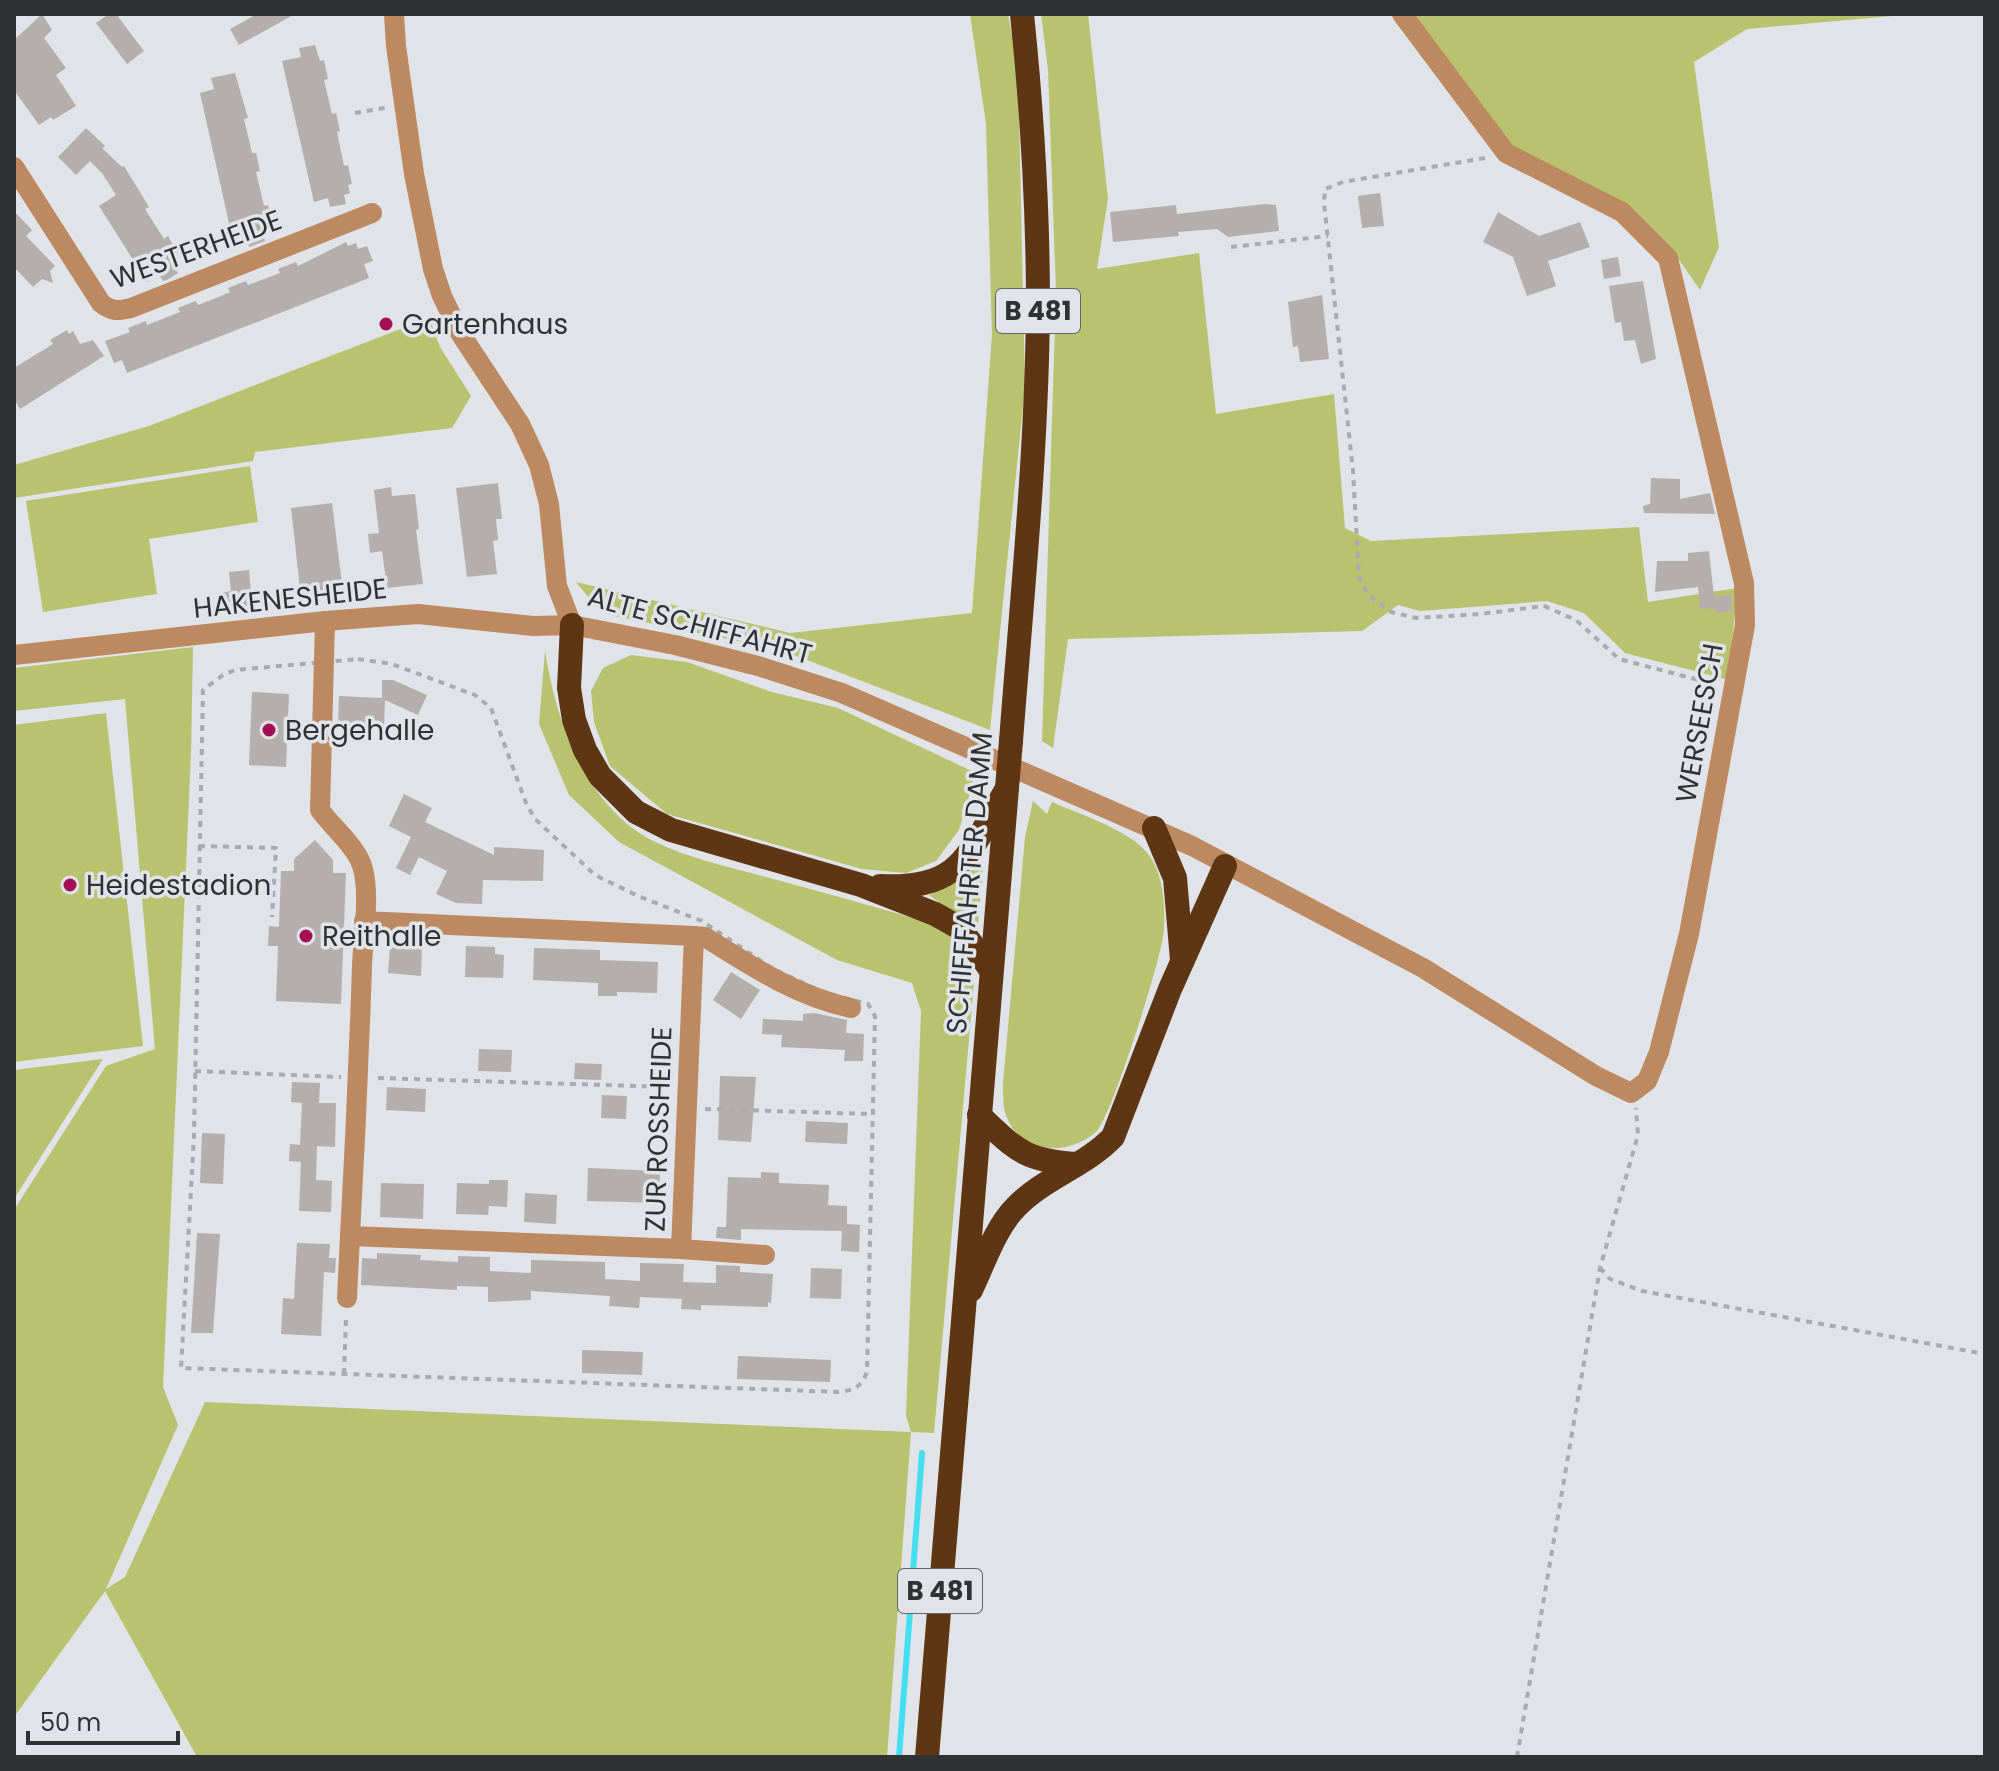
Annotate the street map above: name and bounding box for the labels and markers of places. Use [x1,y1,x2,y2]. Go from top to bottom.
place label: Gartenhaus [402,305,568,344]
marker: Gartenhaus [377,315,395,333]
place label: Bergehalle [285,711,434,750]
marker: Bergehalle [260,721,278,739]
place label: Heidestadion [86,866,271,905]
marker: Heidestadion [61,876,79,894]
place label: Reithalle [322,917,441,956]
marker: Reithalle [297,927,315,945]

